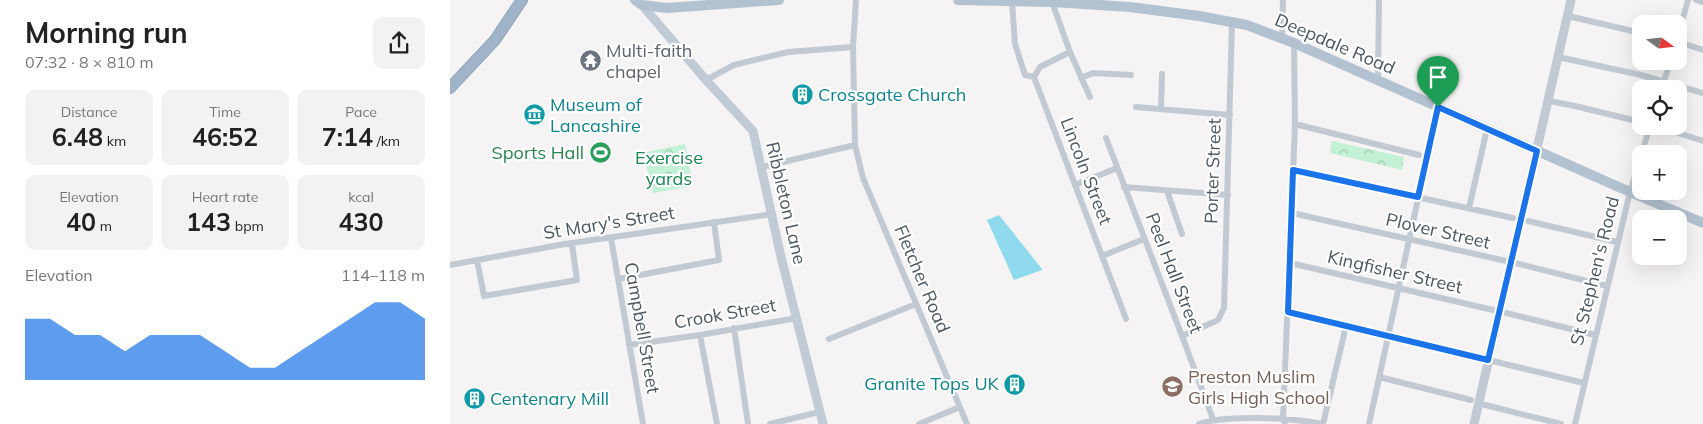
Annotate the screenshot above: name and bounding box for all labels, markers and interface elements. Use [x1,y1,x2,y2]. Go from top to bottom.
street label: Deepdale Road [1272,8,1399,79]
text: Morning run [25,15,188,50]
north arrow [1632,15,1688,70]
map controls [1632,15,1687,265]
button: share [373,17,425,69]
place label: Multi-faith chapel [606,39,692,83]
temple icon: Multi-faith chapel [578,49,602,73]
text: 07:32 · 8 × 810 m [25,52,154,72]
pin [1417,56,1459,107]
icon: arrive [1424,63,1452,91]
button: locate [1632,80,1687,135]
building icon: Crossgate Church [790,83,814,107]
place label: Crossgate Church [818,83,966,106]
place label: Museum of Lancashire [550,93,643,137]
text: Distance [61,103,117,121]
text: Time [209,103,241,121]
text: Pace [345,103,377,121]
museum icon: Museum of Lancashire [522,103,546,127]
street label: Lincoln Street [1055,114,1117,228]
street label: Porter Street [1199,118,1226,224]
text: 6.48 [52,121,103,152]
text: 46:52 [192,121,258,152]
text: 7:14 [322,121,373,152]
text: km [103,132,126,150]
text: /km [373,132,400,150]
street label: Ribbleton Lane [761,139,812,266]
place label: Sports Hall [492,141,584,164]
sports icon: Sports Hall [588,141,612,165]
button: + [1632,145,1687,200]
park label: Exercise yards [635,146,703,190]
text: Elevation [59,188,119,206]
text: Heart rate [192,188,258,206]
text: kcal [348,188,374,206]
street label: St Stephen's Road [1565,194,1624,348]
street label: St Mary's Street [542,201,676,244]
text: 40 [66,206,96,237]
text: 143 [186,206,231,237]
text: 430 [338,206,384,237]
street label: Plover Street [1384,207,1493,254]
street label: Peel Hall Street [1141,209,1208,336]
button: − [1632,210,1687,265]
text: m [96,217,112,235]
text: bpm [231,217,264,235]
street label: Fletcher Road [889,221,956,336]
street label: Kingfisher Street [1325,245,1465,298]
street label: Campbell Street [620,260,665,395]
text: Elevation [25,265,93,285]
text: 114–118 m [341,265,425,285]
street label: Crook Street [672,293,778,334]
place label: Preston Muslim Girls High School [1188,365,1330,409]
place label: Granite Tops UK [864,372,1000,395]
building icon: Granite Tops UK [1003,372,1027,396]
school or university icon: Preston Muslim Girls High School [1160,375,1184,399]
building icon: Centenary Mill [462,387,486,411]
place label: Centenary Mill [490,387,609,410]

